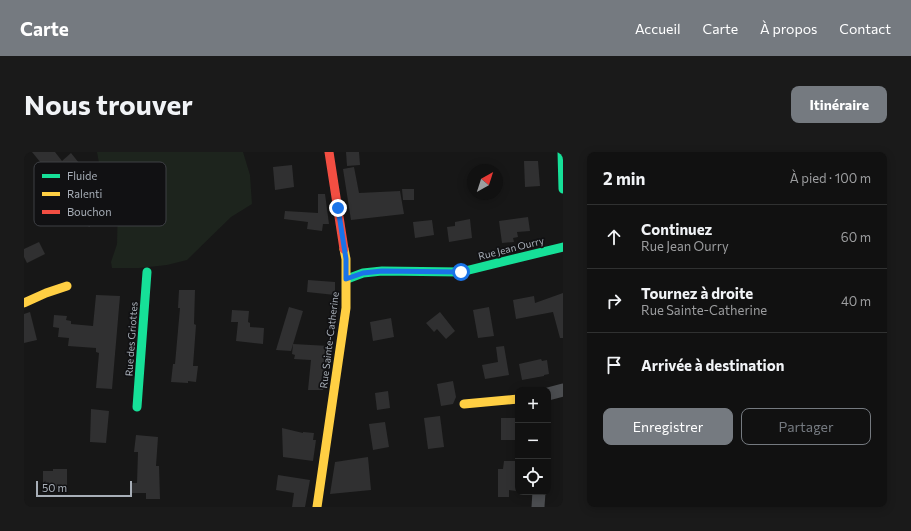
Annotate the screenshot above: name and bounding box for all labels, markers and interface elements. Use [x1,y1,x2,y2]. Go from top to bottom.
text: Carte [20,17,69,40]
text: Accueil [635,20,681,37]
text: Carte [703,20,738,37]
text: À propos [760,20,817,37]
text: Contact [839,20,891,37]
button: Itinéraire [791,86,887,123]
text: Nous trouver [24,87,193,121]
legend [34,162,166,226]
north arrow [467,164,503,200]
text: 2 min [603,168,645,189]
text: Fluide [67,169,97,182]
text: À pied · 100 m [790,170,871,186]
text: Ralenti [67,187,103,200]
route end [329,199,347,217]
text: Bouchon [67,205,111,218]
text: Continuez [641,220,712,238]
icon: ahead [603,226,625,248]
text: 60 m [841,229,871,245]
street label: Rue Jean Ourry [477,234,545,262]
text: Rue Jean Ourry [641,238,729,254]
route start [452,263,470,281]
text: Tournez à droite [641,284,753,302]
icon: right [603,290,625,312]
street label: Rue Sainte-Catherine [317,291,341,389]
text: 40 m [841,293,871,309]
street label: Rue des Griottes [122,301,140,377]
text: Rue Sainte-Catherine [641,302,767,318]
icon: arrive [603,354,625,376]
text: Arrivée à destination [641,356,784,374]
map controls [515,387,551,495]
button: + [515,387,551,423]
button: Enregistrer [603,408,733,445]
button: Partager [741,408,871,445]
button: − [515,423,551,459]
button: locate [515,459,551,495]
scale bar [36,479,132,498]
text: 50 m [42,481,67,494]

